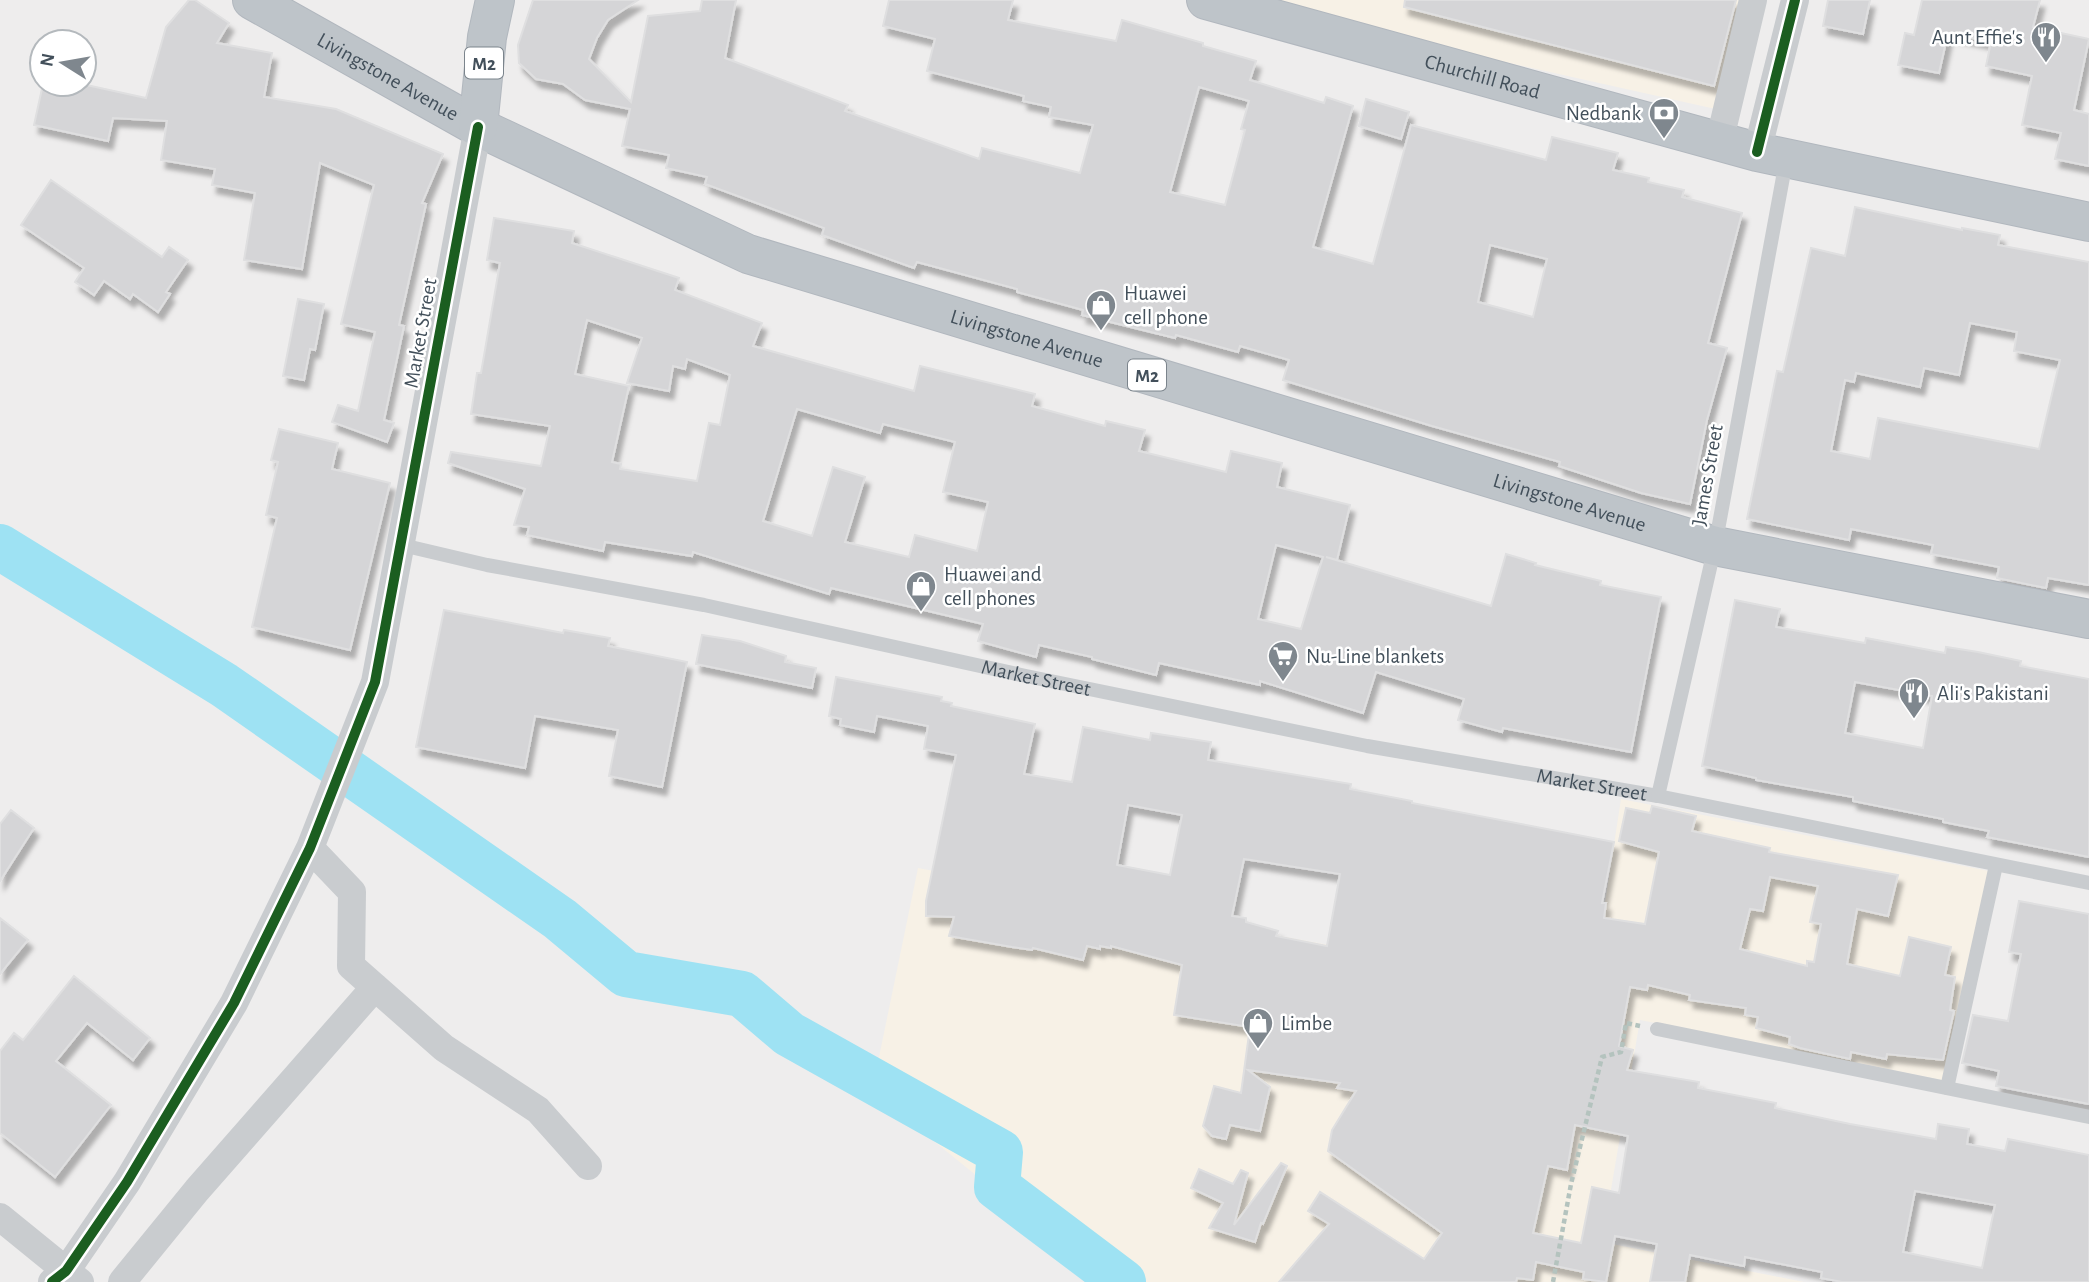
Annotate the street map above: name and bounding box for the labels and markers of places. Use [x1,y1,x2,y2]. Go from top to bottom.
restaurant icon: Aunt Effie's [2029,20,2063,64]
place label: Aunt Effie's [1932,27,2023,48]
bank icon: Nedbank [1647,96,1681,140]
place label: Nedbank [1566,103,1641,124]
place label: Huawei cell phone [1124,283,1208,328]
shop icon: Huawei cell phone [1084,288,1118,332]
place label: Huawei and cell phones [944,564,1042,609]
shop icon: Huawei and cell phones [904,569,938,613]
supermarket icon: Nu-Line blankets [1266,639,1300,683]
place label: Nu-Line blankets [1306,646,1444,667]
restaurant icon: Ali's Pakistani [1897,676,1931,720]
place label: Ali's Pakistani [1937,683,2049,704]
shop icon: Limbe [1241,1006,1275,1050]
place label: Limbe [1281,1013,1332,1034]

